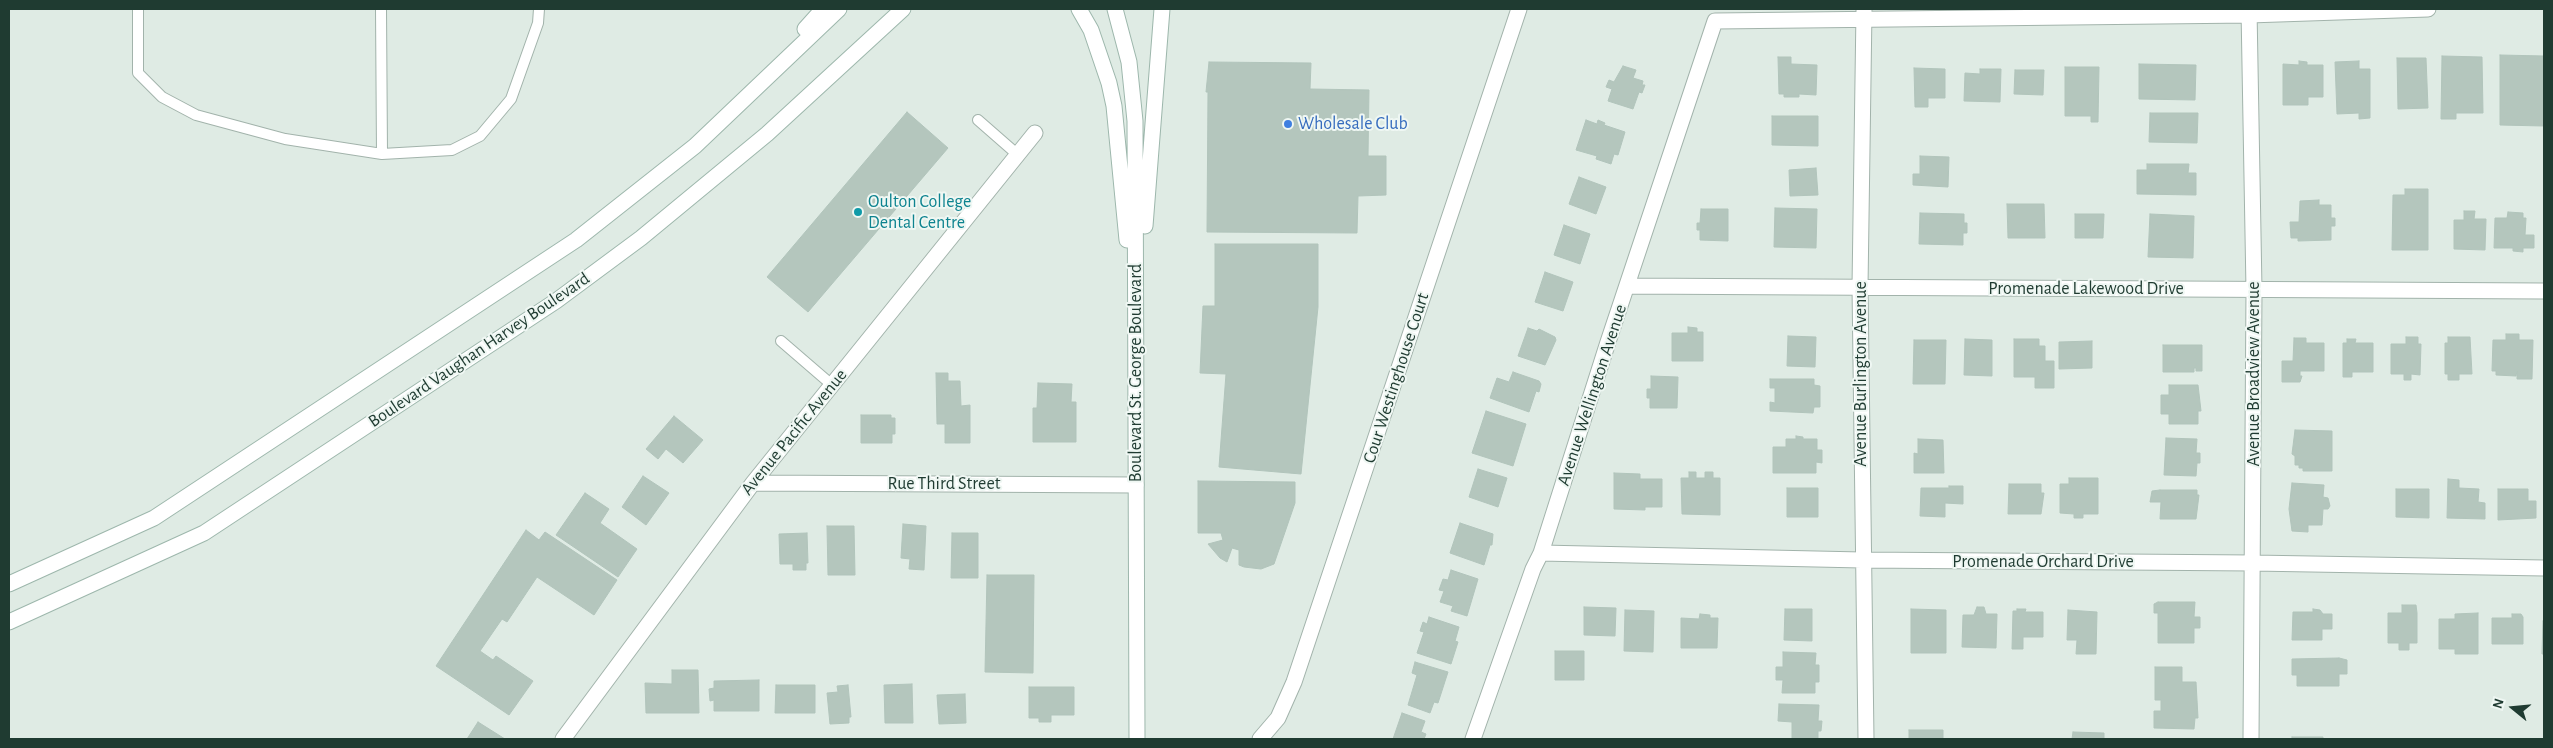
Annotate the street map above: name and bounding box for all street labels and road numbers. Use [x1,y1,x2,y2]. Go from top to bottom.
street label: Boulevard St. George Boulevard [1125,264,1147,482]
street label: Boulevard Vaughan Harvey Boulevard [364,268,594,432]
street label: Promenade Lakewood Drive [1988,278,2184,300]
street label: Avenue Burlington Avenue [1850,281,1872,467]
street label: Avenue Broadview Avenue [2243,281,2265,467]
street label: Cour Westinghouse Court [1358,290,1434,466]
street label: Avenue Wellington Avenue [1552,302,1632,488]
street label: Avenue Pacific Avenue [736,364,852,500]
street label: Rue Third Street [888,473,1000,495]
street label: Promenade Orchard Drive [1952,551,2134,573]

